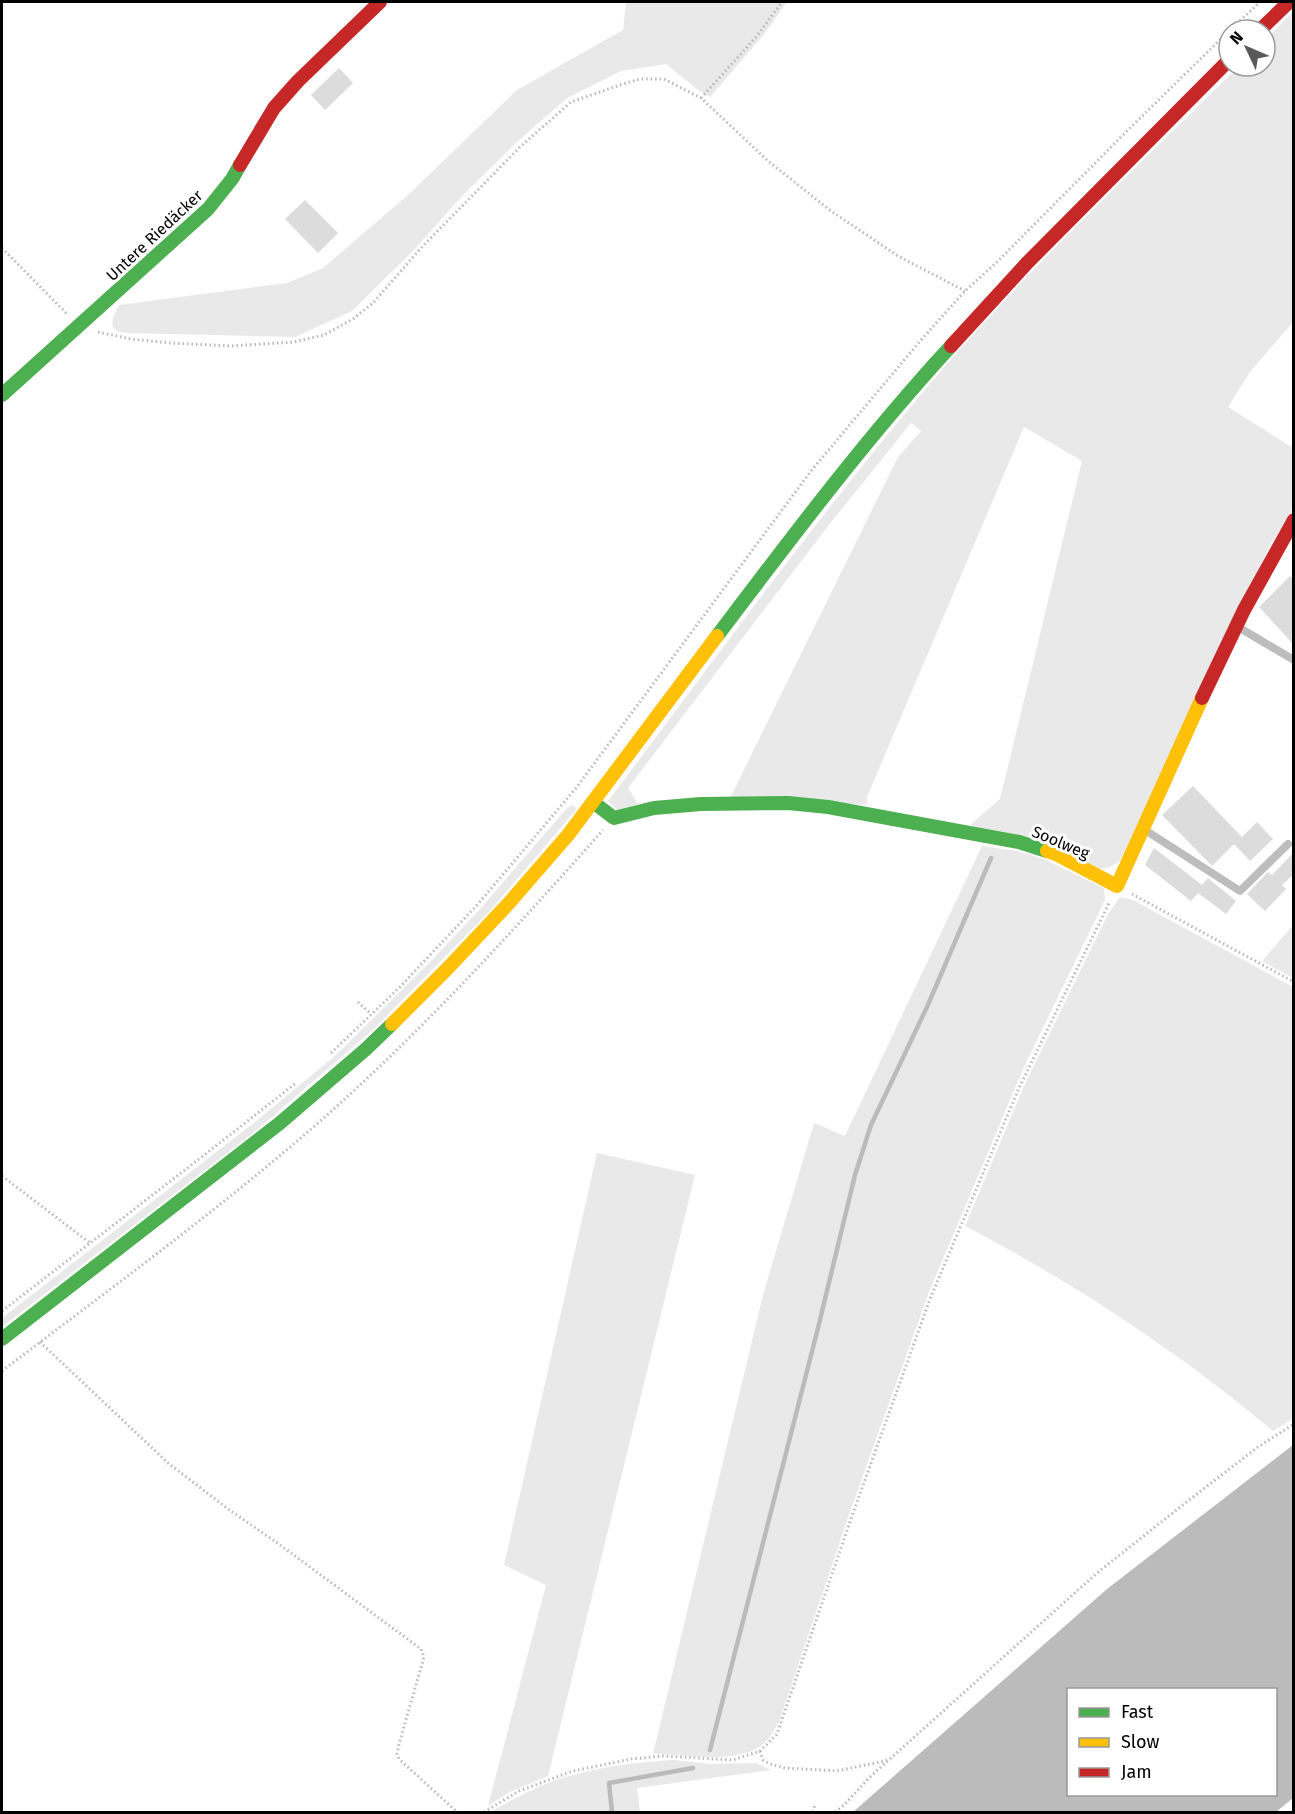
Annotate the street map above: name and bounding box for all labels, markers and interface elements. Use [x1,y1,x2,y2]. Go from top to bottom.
north arrow [1217,18,1277,78]
text: N [1226,28,1247,48]
street label: Untere Riedäcker [102,185,207,285]
street label: Soolweg [1029,822,1093,863]
legend [1067,1688,1277,1796]
text: Fast [1121,1701,1154,1723]
text: Slow [1121,1731,1160,1753]
text: Jam [1121,1761,1152,1783]

